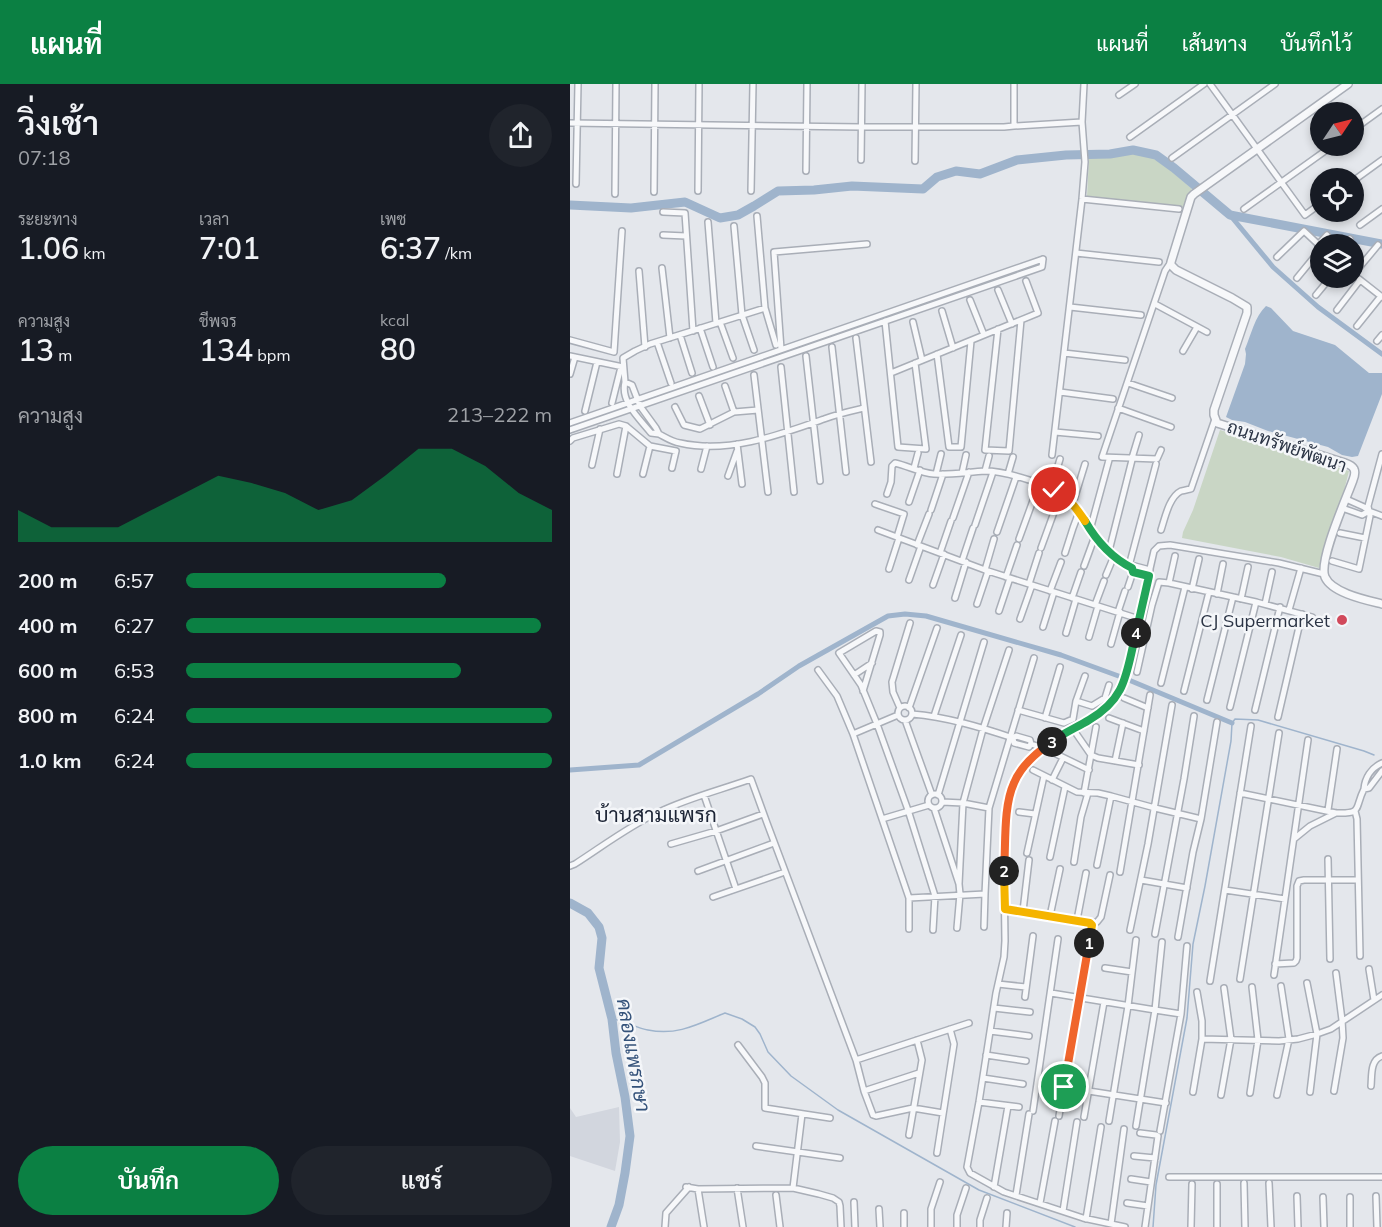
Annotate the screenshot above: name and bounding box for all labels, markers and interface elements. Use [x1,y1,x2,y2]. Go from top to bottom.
text: แผนที่ [30,26,103,61]
text: แผนที่ [1096,30,1149,56]
text: เส้นทาง [1182,30,1247,56]
text: บันทึกไว้ [1280,30,1352,56]
text: วิ่งเช้า [18,102,99,143]
north arrow [1310,102,1364,156]
map controls [1310,102,1364,288]
button: share [489,104,552,167]
text: 07:18 [18,145,71,170]
button: locate [1310,168,1364,222]
text: ระยะทาง [18,209,78,229]
text: เวลา [199,209,229,229]
text: เพซ [380,209,406,229]
text: 1.06 [18,229,79,267]
text: 7:01 [199,229,260,267]
text: 6:37 [380,229,441,267]
button: layers [1310,234,1364,288]
text: km [79,243,106,263]
text: /km [441,243,472,263]
text: kcal [380,310,409,330]
text: ความสูง [18,311,70,331]
text: ชีพจร [199,311,237,331]
text: 80 [380,330,416,368]
text: 13 [18,331,54,369]
text: 134 [199,331,253,369]
text: m [54,345,72,365]
text: bpm [253,345,290,365]
text: 213–222 m [447,402,552,427]
text: ความสูง [18,403,83,428]
street label: ถนนทรัพย์พัฒนา [1224,414,1350,477]
pin [1028,464,1079,515]
icon: check [1037,473,1070,506]
text: 200 m [18,568,77,593]
text: 6:57 [114,568,155,593]
place label: CJ Supermarket [1200,609,1330,632]
text: 400 m [18,613,77,638]
text: 6:27 [114,613,155,638]
marker: CJ Supermarket [1335,613,1349,627]
pin: 4 [1121,618,1151,648]
text: 4 [1131,623,1141,643]
text: 600 m [18,658,77,683]
text: 6:53 [114,658,155,683]
text: 800 m [18,703,77,728]
text: 6:24 [114,703,155,728]
pin: 3 [1037,727,1067,757]
text: 3 [1047,732,1057,752]
text: 1.0 km [18,748,81,773]
text: 6:24 [114,748,155,773]
district label: บ้านสามแพรก [595,801,717,827]
pin: 2 [989,856,1019,886]
text: 2 [999,861,1009,881]
pin: 1 [1074,928,1104,958]
text: 1 [1084,933,1094,953]
water label: คลองแพรกษา [612,996,656,1114]
pin [1038,1061,1089,1112]
icon: arrive [1047,1070,1080,1103]
button: บันทึก [18,1146,279,1215]
button: แชร์ [291,1146,552,1215]

